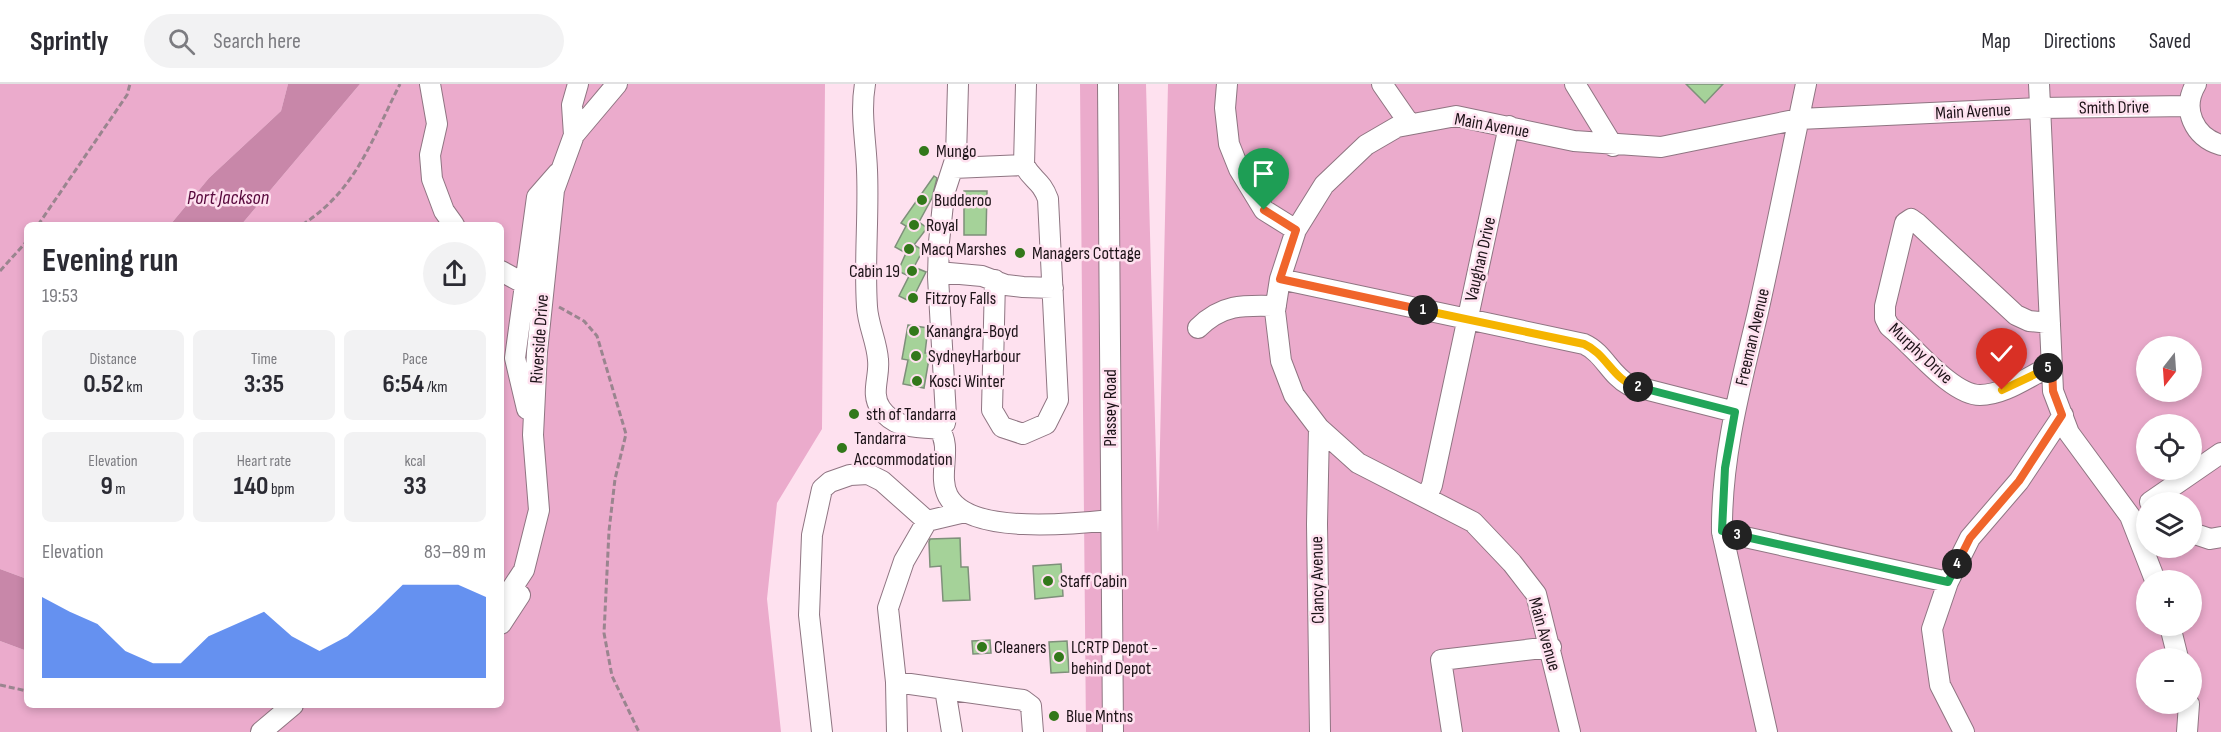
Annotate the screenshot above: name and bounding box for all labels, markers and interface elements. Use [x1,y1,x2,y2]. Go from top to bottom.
search box [144,14,564,68]
text: Sprintly [30,25,108,58]
icon: search [165,25,198,58]
text: Search here [213,28,301,55]
text: Map [1981,29,2011,54]
text: Directions [2044,29,2116,54]
text: Saved [2149,29,2191,54]
street label: Smith Drive [2079,96,2149,119]
street label: Main Avenue [1935,99,2011,124]
street label: Main Avenue [1453,109,1531,142]
place label: Mungo [936,141,977,162]
marker: Mungo [917,144,931,158]
pin [1238,148,1289,210]
icon: arrive [1247,157,1280,190]
water label: Port Jackson [187,186,269,210]
place label: Budderoo [934,190,992,211]
marker: Budderoo [915,193,929,207]
place label: Royal [926,215,958,236]
street label: Vaughan Drive [1461,215,1500,303]
marker: Royal [907,218,921,232]
place label: Macq Marshes [921,239,1006,260]
text: Evening run [42,241,178,281]
button: share [423,242,486,305]
marker: Macq Marshes [902,242,916,256]
place label: Managers Cottage [1032,243,1141,264]
marker: Managers Cottage [1013,246,1027,260]
place label: Cabin 19 [849,261,900,282]
marker: Cabin 19 [905,264,919,278]
text: 19:53 [42,284,78,308]
street label: Freeman Avenue [1731,286,1774,388]
place label: Fitzroy Falls [925,288,996,309]
marker: Fitzroy Falls [906,291,920,305]
street label: Riverside Drive [526,294,553,384]
pin: 1 [1408,295,1438,325]
text: 1 [1420,300,1426,319]
street label: Murphy Drive [1884,318,1957,388]
place label: Kanangra-Boyd [926,321,1019,342]
marker: Kanangra-Boyd [907,324,921,338]
pin [1976,328,2027,390]
north arrow [2136,336,2202,402]
map controls [2136,336,2202,714]
icon: check [1985,337,2018,370]
place label: SydneyHarbour [928,346,1021,367]
marker: SydneyHarbour [909,349,923,363]
text: Distance [89,350,137,369]
text: Time [251,350,277,369]
text: Pace [402,350,428,369]
pin: 5 [2033,353,2063,383]
text: 5 [2044,358,2052,377]
text: 0.52 [83,369,124,400]
text: 3:35 [244,369,284,400]
text: 6:54 [383,369,424,400]
street label: Plassey Road [1100,369,1121,447]
place label: Kosci Winter [929,371,1005,392]
pin: 2 [1623,372,1653,402]
marker: Kosci Winter [910,374,924,388]
text: 2 [1634,377,1642,396]
text: km [124,378,143,397]
text: /km [424,378,447,397]
place label: sth of Tandarra [866,404,956,425]
marker: sth of Tandarra [847,407,861,421]
button: locate [2136,414,2202,480]
place label: Tandarra Accommodation [853,428,953,470]
marker: Tandarra Accommodation [835,441,849,455]
text: Elevation [88,452,138,471]
text: Heart rate [237,452,291,471]
text: kcal [404,452,426,471]
text: 9 [100,471,113,502]
text: 140 [234,471,268,502]
text: 33 [403,471,427,502]
text: m [113,480,126,499]
text: bpm [268,480,294,499]
button: layers [2136,492,2202,558]
pin: 3 [1722,520,1752,550]
text: 3 [1733,525,1741,544]
street label: Clancy Avenue [1306,536,1329,624]
text: Elevation [42,540,104,564]
text: 83–89 m [424,540,486,564]
pin: 4 [1942,549,1972,579]
text: 4 [1953,554,1961,573]
button: + [2136,570,2202,636]
place label: Staff Cabin [1060,571,1127,592]
marker: Staff Cabin [1041,574,1055,588]
street label: Main Avenue [1524,595,1565,673]
place label: Cleaners [994,637,1047,658]
place label: LCRTP Depot - behind Depot [1071,637,1158,679]
marker: Cleaners [975,640,989,654]
button: − [2136,648,2202,714]
marker: LCRTP Depot - behind Depot [1052,650,1066,664]
place label: Blue Mntns [1066,706,1133,727]
marker: Blue Mntns [1047,709,1061,723]

